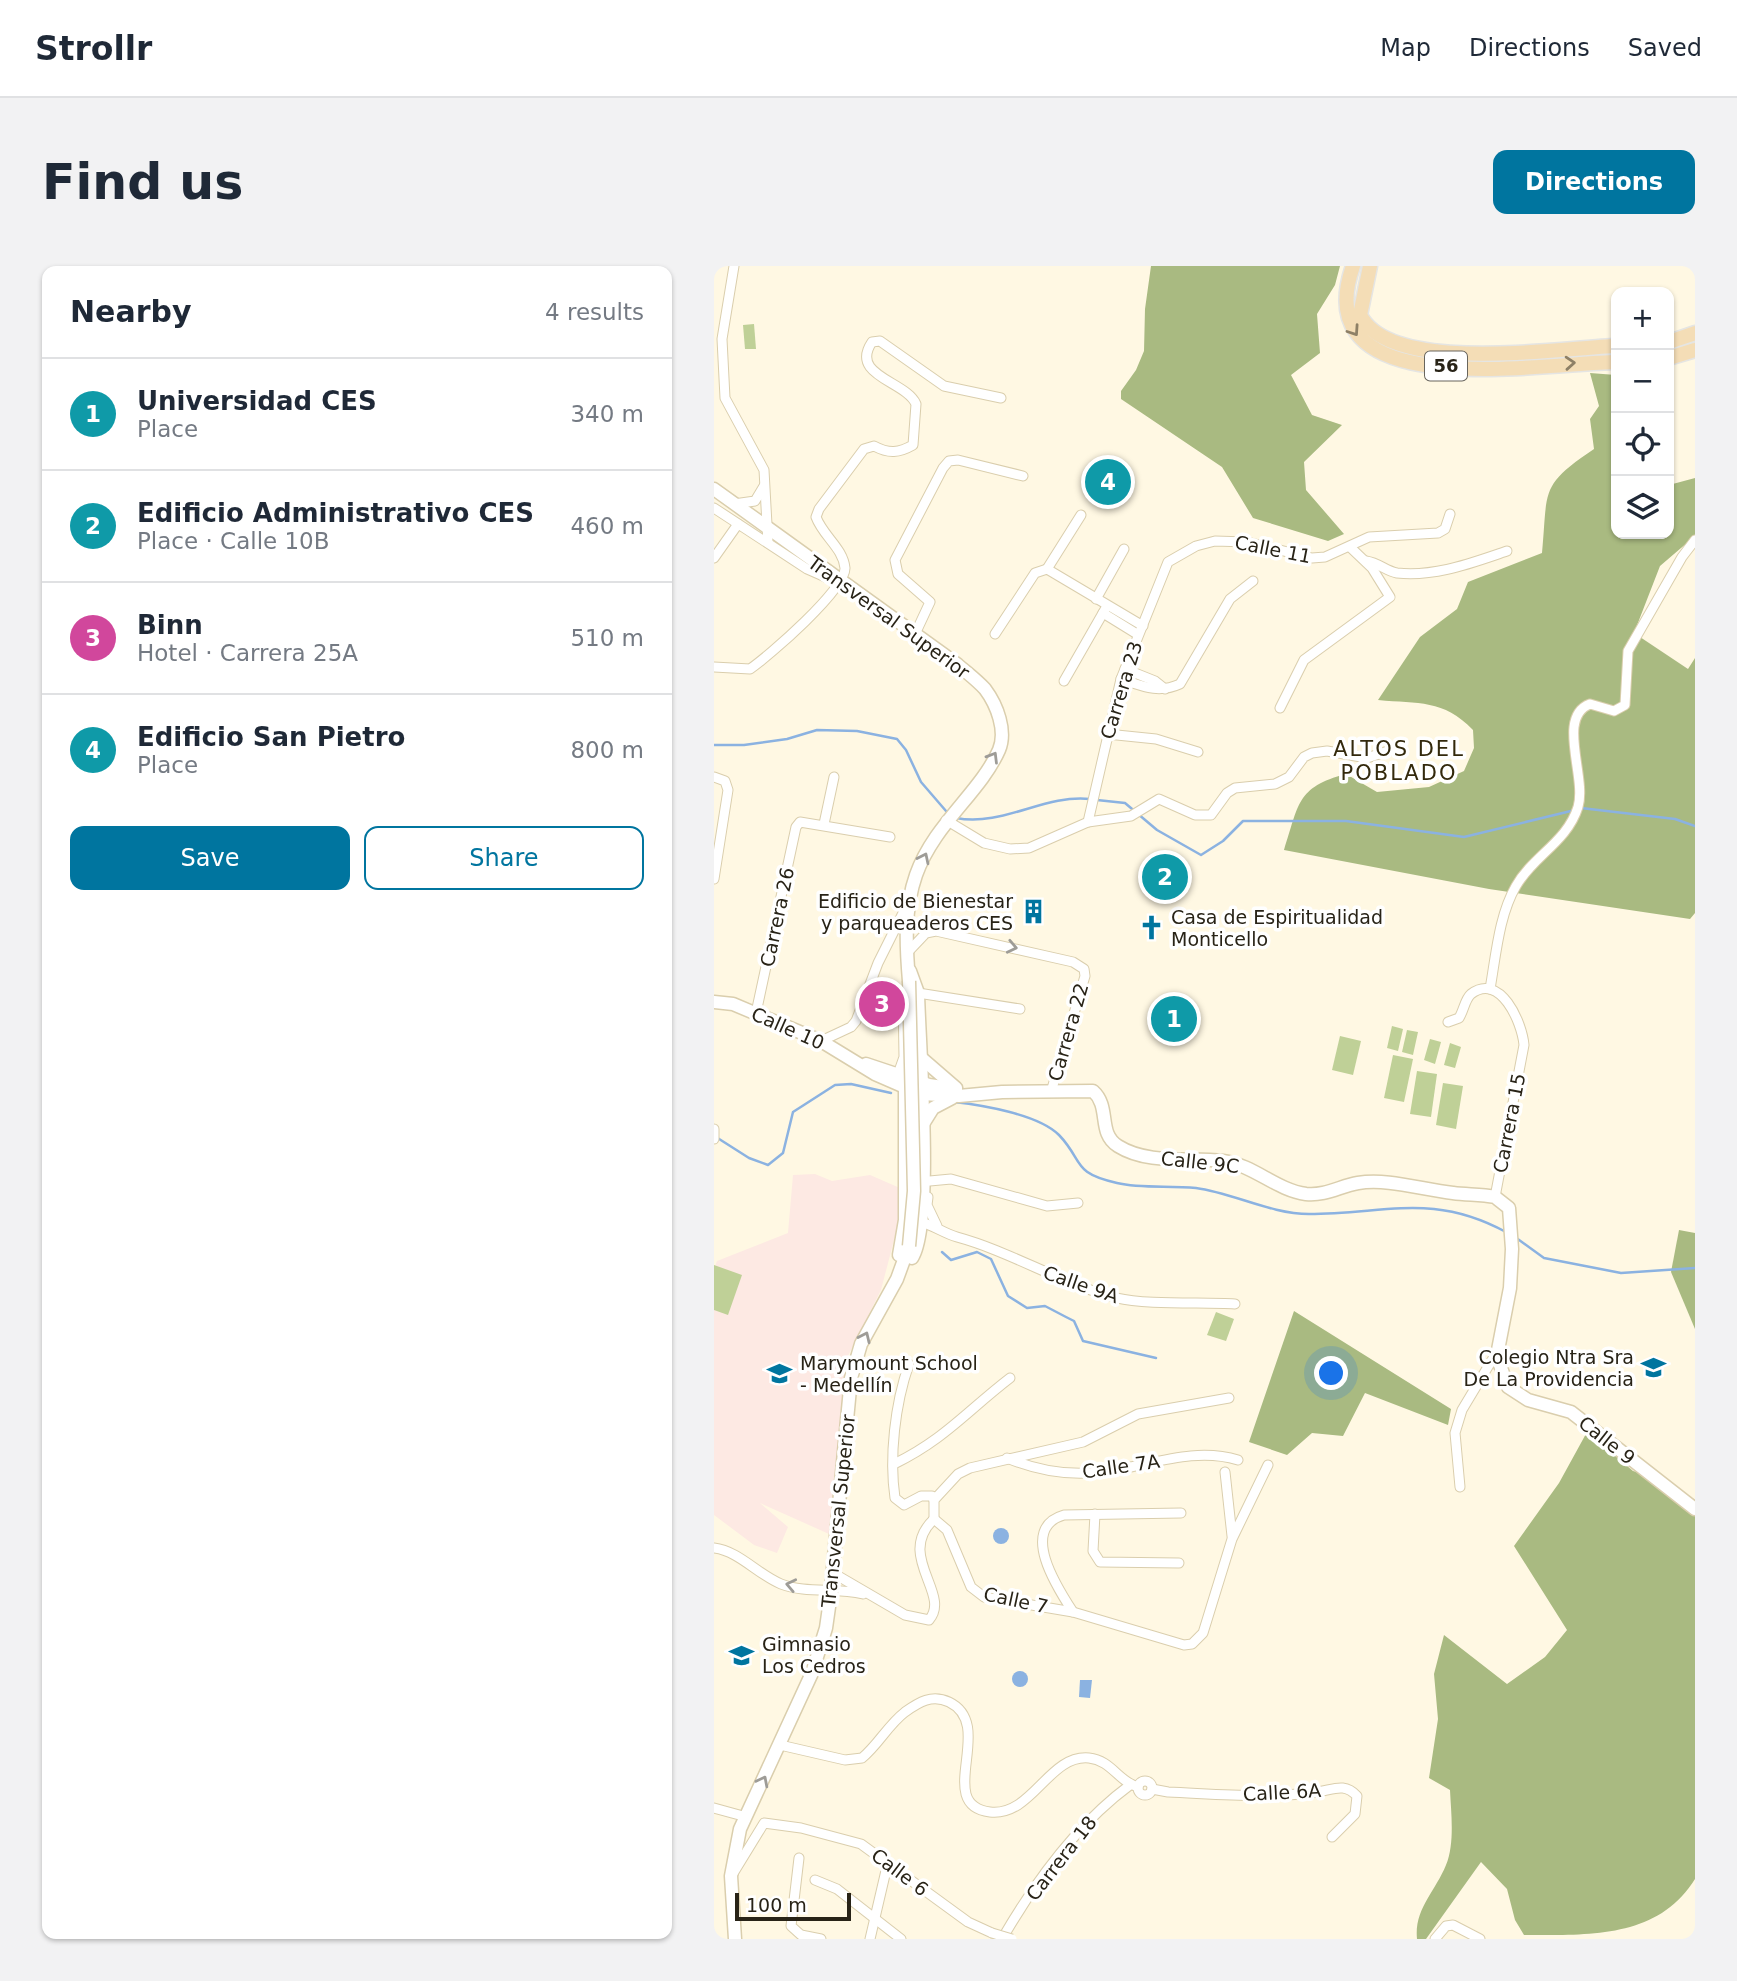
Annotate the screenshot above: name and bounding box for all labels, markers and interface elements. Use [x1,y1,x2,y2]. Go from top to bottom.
text: Strollr [35,29,152,68]
text: Map [1380,34,1431,62]
text: Directions [1469,34,1590,62]
text: Saved [1628,34,1702,62]
button: Directions [1493,150,1695,214]
text: Find us [42,154,243,211]
map controls [1611,287,1674,539]
button: + [1611,287,1674,350]
text: Nearby [70,294,192,329]
text: 4 results [545,299,644,325]
one-way arrow [1346,323,1359,336]
button: − [1611,350,1674,413]
road number: 56 [1425,352,1467,380]
one-way arrow [1565,356,1576,371]
text: Universidad CES [137,386,377,416]
text: 1 [85,401,101,427]
text: 340 m [570,401,644,427]
button: locate [1611,413,1674,476]
text: Place [137,416,198,442]
pin: 4 [1085,456,1131,508]
button: layers [1611,476,1674,539]
text: Edificio Administrativo CES [137,498,534,528]
text: 2 [85,513,101,539]
text: 460 m [570,513,644,539]
text: Place · Calle 10B [137,528,330,554]
street label: Calle 11 [1233,531,1313,567]
street label: Transversal Superior [803,550,974,683]
text: Binn [137,610,203,640]
text: 3 [85,625,101,651]
text: 510 m [570,625,644,651]
street label: Carrera 23 [1096,638,1146,742]
text: Hotel · Carrera 25A [137,640,358,666]
text: Edificio San Pietro [137,722,405,752]
text: 4 [85,737,101,763]
text: 800 m [570,737,644,763]
district label: ALTOS DEL POBLADO [1333,737,1465,785]
text: Place [137,752,198,778]
one-way arrow [985,752,998,765]
button: Save [70,826,350,890]
button: Share [364,826,644,890]
pin: 2 [1142,851,1188,903]
one-way arrow [915,853,929,865]
street label: Carrera 26 [756,865,798,969]
place label: Edificio de Bienestar y parqueaderos CES [818,890,1013,934]
building icon: Edificio de Bienestar y parqueaderos CES [1019,898,1047,926]
place label: Casa de Espiritualidad Monticello [1171,906,1383,950]
church icon: Casa de Espiritualidad Monticello [1137,914,1165,942]
one-way arrow [1006,939,1018,954]
pin: 3 [859,978,905,1030]
street label: Carrera 22 [1043,980,1093,1084]
pin: 1 [1151,993,1197,1045]
street label: Calle 10 [748,1002,828,1054]
street label: Carrera 15 [1489,1071,1529,1175]
street label: Calle 9C [1160,1147,1240,1177]
street label: Calle 9A [1040,1261,1122,1307]
one-way arrow [857,1331,871,1344]
place label: Colegio Ntra Sra De La Providencia [1464,1346,1634,1390]
place label: Marymount School - Medellín [800,1352,978,1396]
school or university icon: Colegio Ntra Sra De La Providencia [1640,1354,1668,1382]
your location [1314,1356,1348,1390]
school or university icon: Marymount School - Medellín [766,1360,794,1388]
street label: Calle 9 [1575,1411,1639,1469]
street label: Transversal Superior [817,1413,859,1610]
street label: Calle 7A [1081,1450,1161,1482]
one-way arrow [785,1579,797,1594]
street label: Calle 7 [982,1582,1050,1618]
place label: Gimnasio Los Cedros [762,1633,866,1677]
school or university icon: Gimnasio Los Cedros [728,1641,756,1669]
one-way arrow [754,1776,768,1788]
street label: Calle 6A [1242,1779,1322,1805]
street label: Carrera 18 [1021,1811,1101,1905]
street label: Calle 6 [867,1844,933,1900]
scale bar [735,1890,850,1922]
text: 100 m [746,1894,807,1916]

